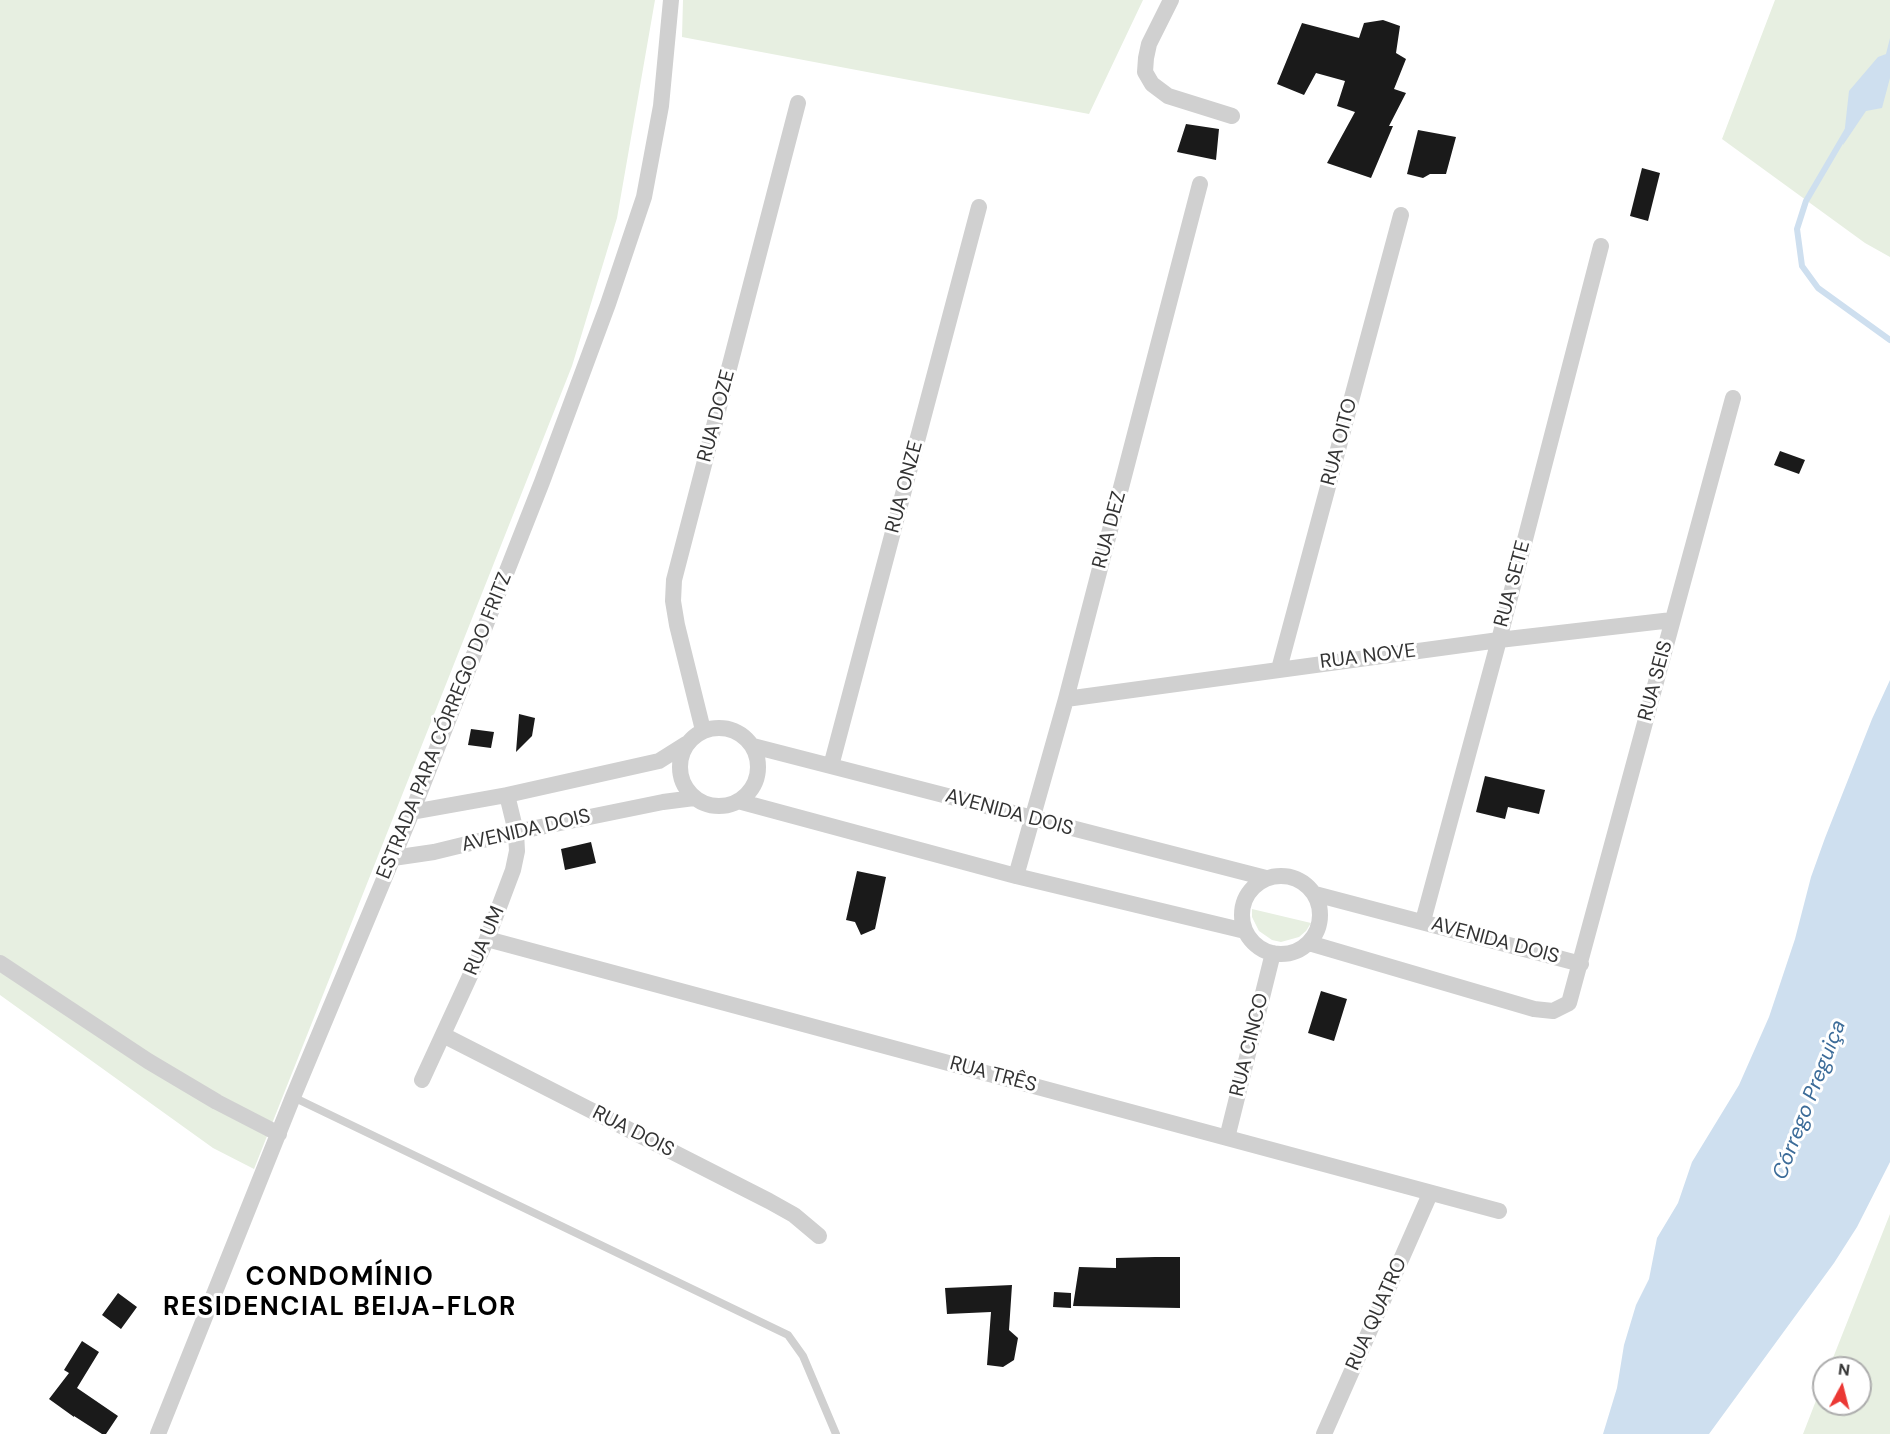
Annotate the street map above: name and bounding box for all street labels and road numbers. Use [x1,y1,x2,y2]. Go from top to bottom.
street label: RUA DOZE [693,367,741,465]
street label: RUA OITO [1317,396,1363,488]
street label: RUA ONZE [881,438,929,536]
street label: RUA DEZ [1088,489,1132,571]
street label: RUA SETE [1490,538,1536,630]
street label: ESTRADA PARA CÓRREGO DO FRITZ [372,569,518,883]
street label: RUA SEIS [1634,638,1678,724]
street label: RUA NOVE [1319,639,1417,675]
street label: AVENIDA DOIS [942,784,1076,842]
street label: AVENIDA DOIS [459,805,593,857]
street label: RUA UM [460,903,510,979]
street label: AVENIDA DOIS [1428,912,1562,970]
street label: RUA CINCO [1226,991,1274,1099]
street label: RUA TRÊS [947,1052,1039,1098]
street label: RUA DOIS [588,1101,678,1163]
street label: RUA QUATRO [1341,1254,1413,1374]

